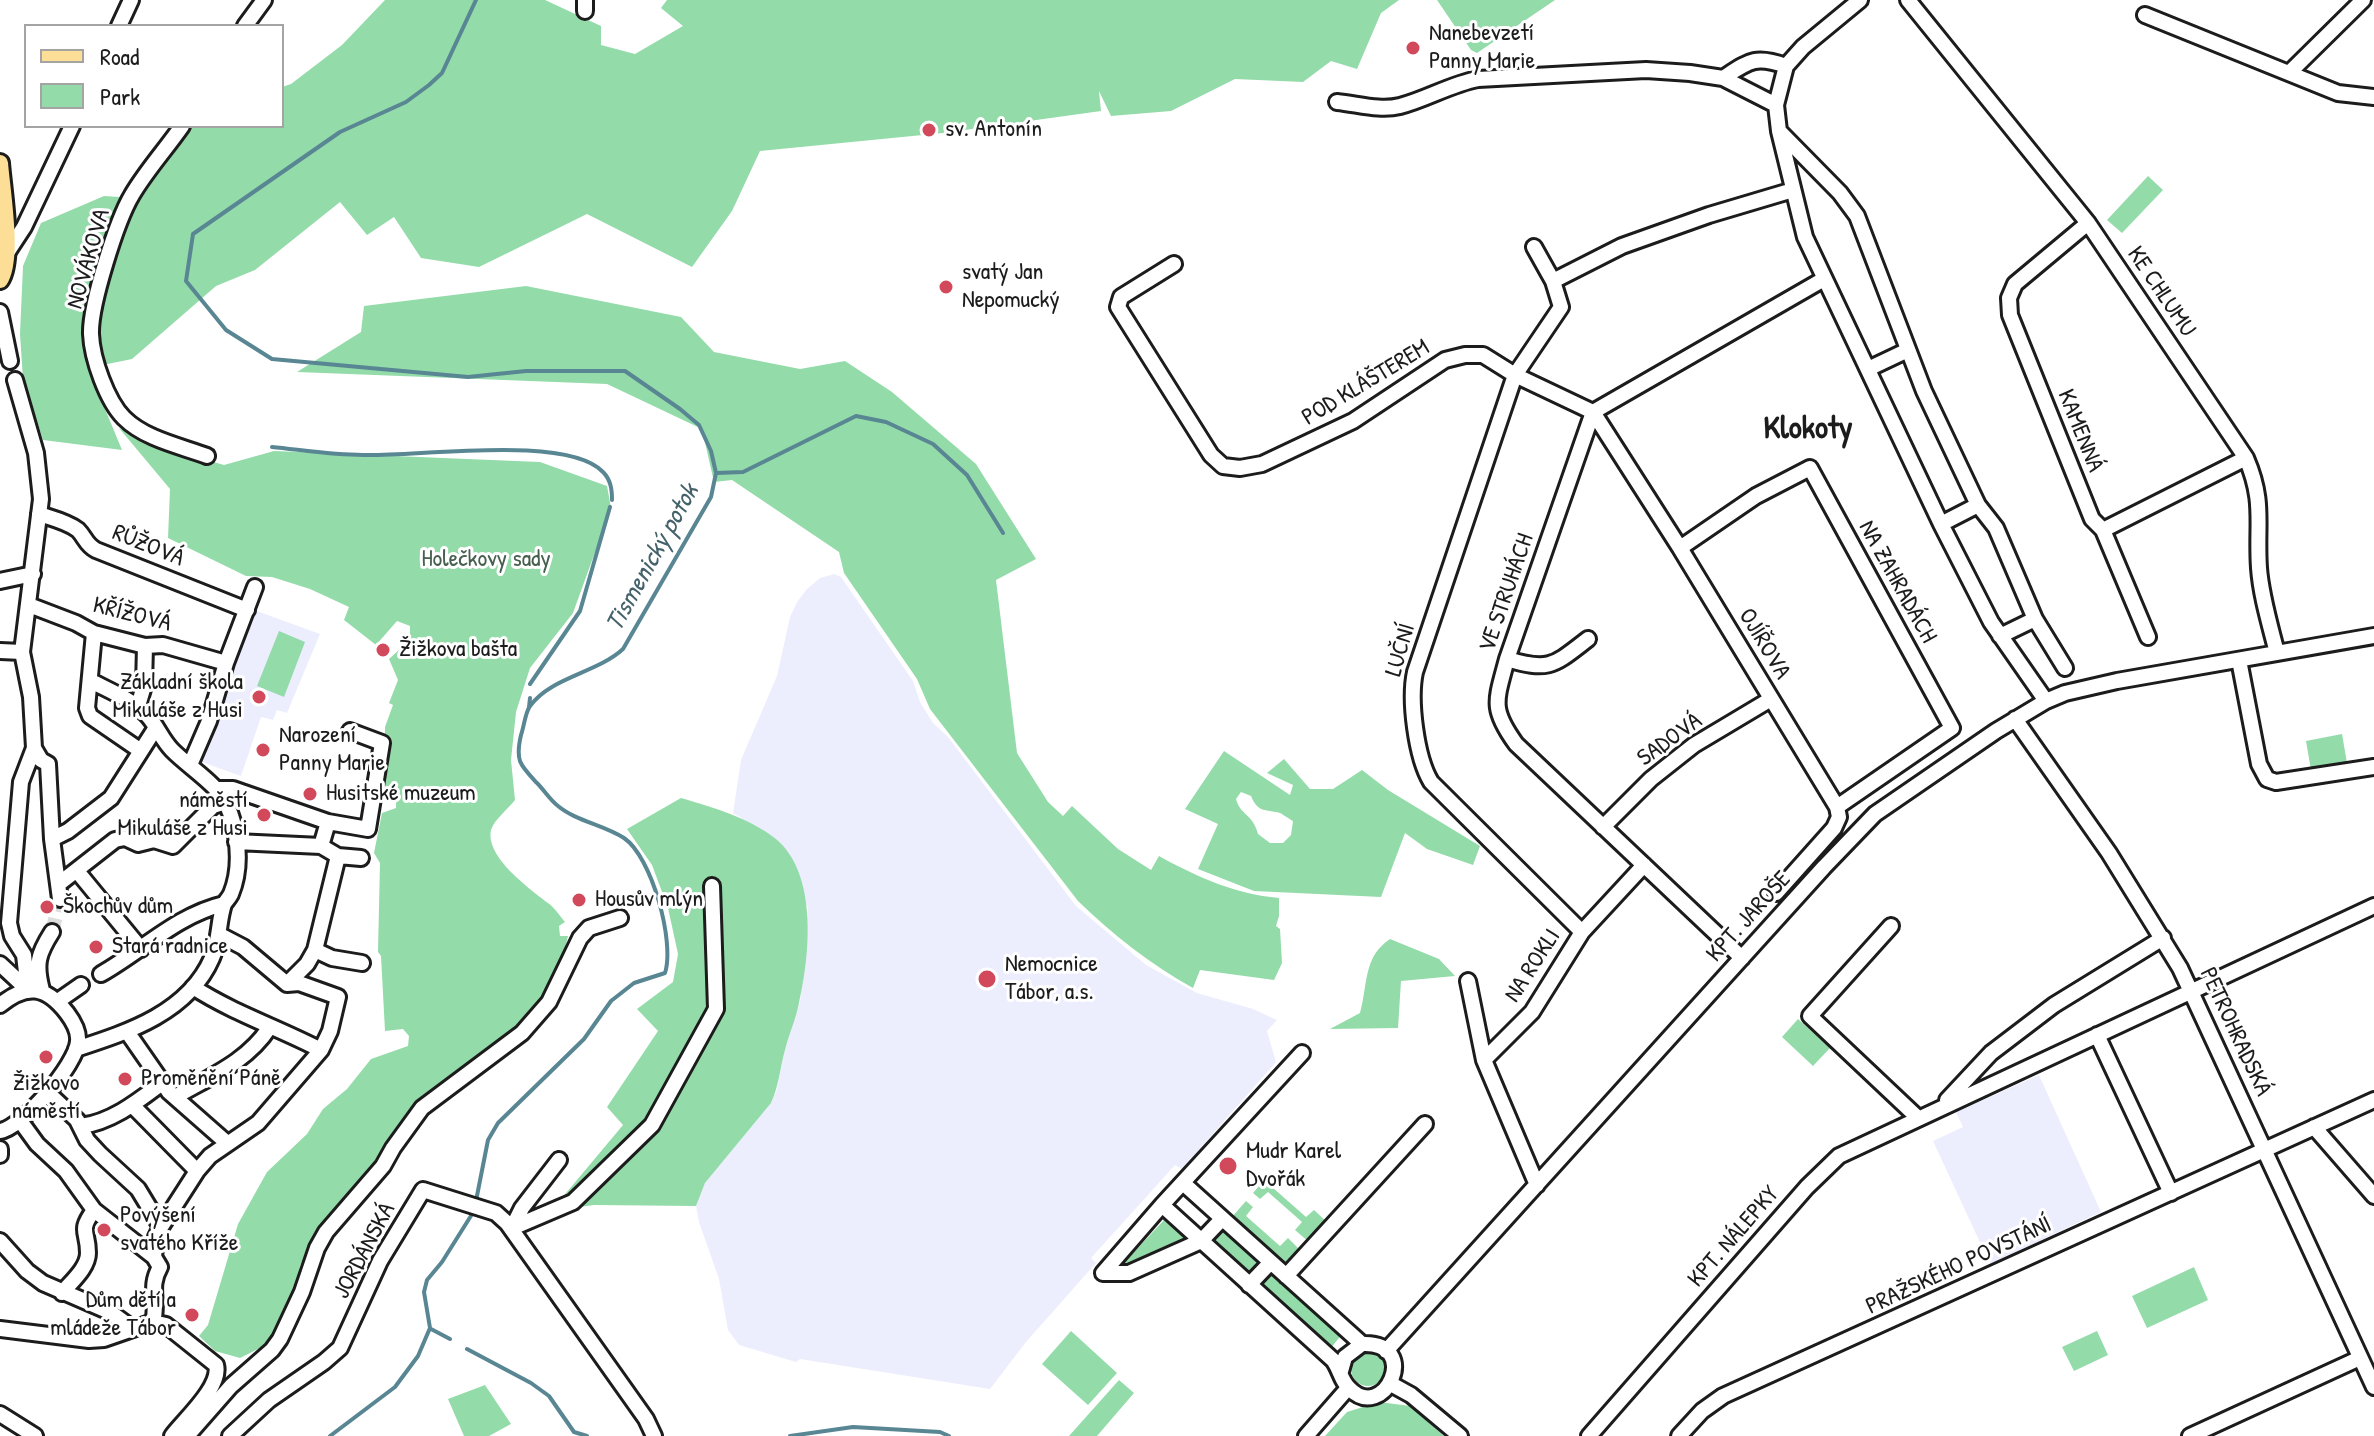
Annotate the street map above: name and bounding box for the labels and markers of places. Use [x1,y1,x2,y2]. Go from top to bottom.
place label: Nanebevzetí Panny Marie [1429,20,1535,76]
marker: Nanebevzetí Panny Marie [1404,39,1422,57]
place label: sv. Antonín [945,116,1042,144]
marker: sv. Antonín [920,121,938,139]
place label: svatý Jan Nepomucký [962,259,1060,315]
marker: svatý Jan Nepomucký [937,278,955,296]
place label: Žižkova bašta [399,636,517,664]
marker: Žižkova bašta [374,641,392,659]
place label: Základní škola Mikuláše z Husi [112,669,243,725]
marker: Základní škola Mikuláše z Husi [250,688,268,706]
place label: Narození Panny Marie [279,722,385,778]
marker: Narození Panny Marie [254,741,272,759]
place label: Husitské muzeum [326,780,476,808]
marker: Husitské muzeum [301,785,319,803]
place label: náměstí Mikuláše z Husi [117,787,248,843]
marker: náměstí Mikuláše z Husi [255,806,273,824]
place label: Housův mlýn [595,886,703,914]
marker: Housův mlýn [570,891,588,909]
place label: Škochův dům [63,893,173,921]
marker: Škochův dům [38,898,56,916]
place label: Stará radnice [112,933,228,961]
marker: Stará radnice [87,938,105,956]
place label: Nemocnice Tábor, a.s. [1005,951,1098,1007]
marker: Nemocnice Tábor, a.s. [976,968,998,990]
marker: Žižkovo náměstí [37,1048,55,1066]
place label: Proměnění Páně [141,1065,281,1093]
place label: Žižkovo náměstí [12,1070,80,1126]
marker: Proměnění Páně [116,1070,134,1088]
place label: Mudr Karel Dvořák [1246,1138,1341,1194]
marker: Mudr Karel Dvořák [1217,1155,1239,1177]
place label: Povýšení svatého Kříže [120,1202,238,1258]
marker: Povýšení svatého Kříže [95,1221,113,1239]
place label: Dům dětí a mládeže Tábor [50,1287,176,1343]
marker: Dům dětí a mládeže Tábor [183,1306,201,1324]

